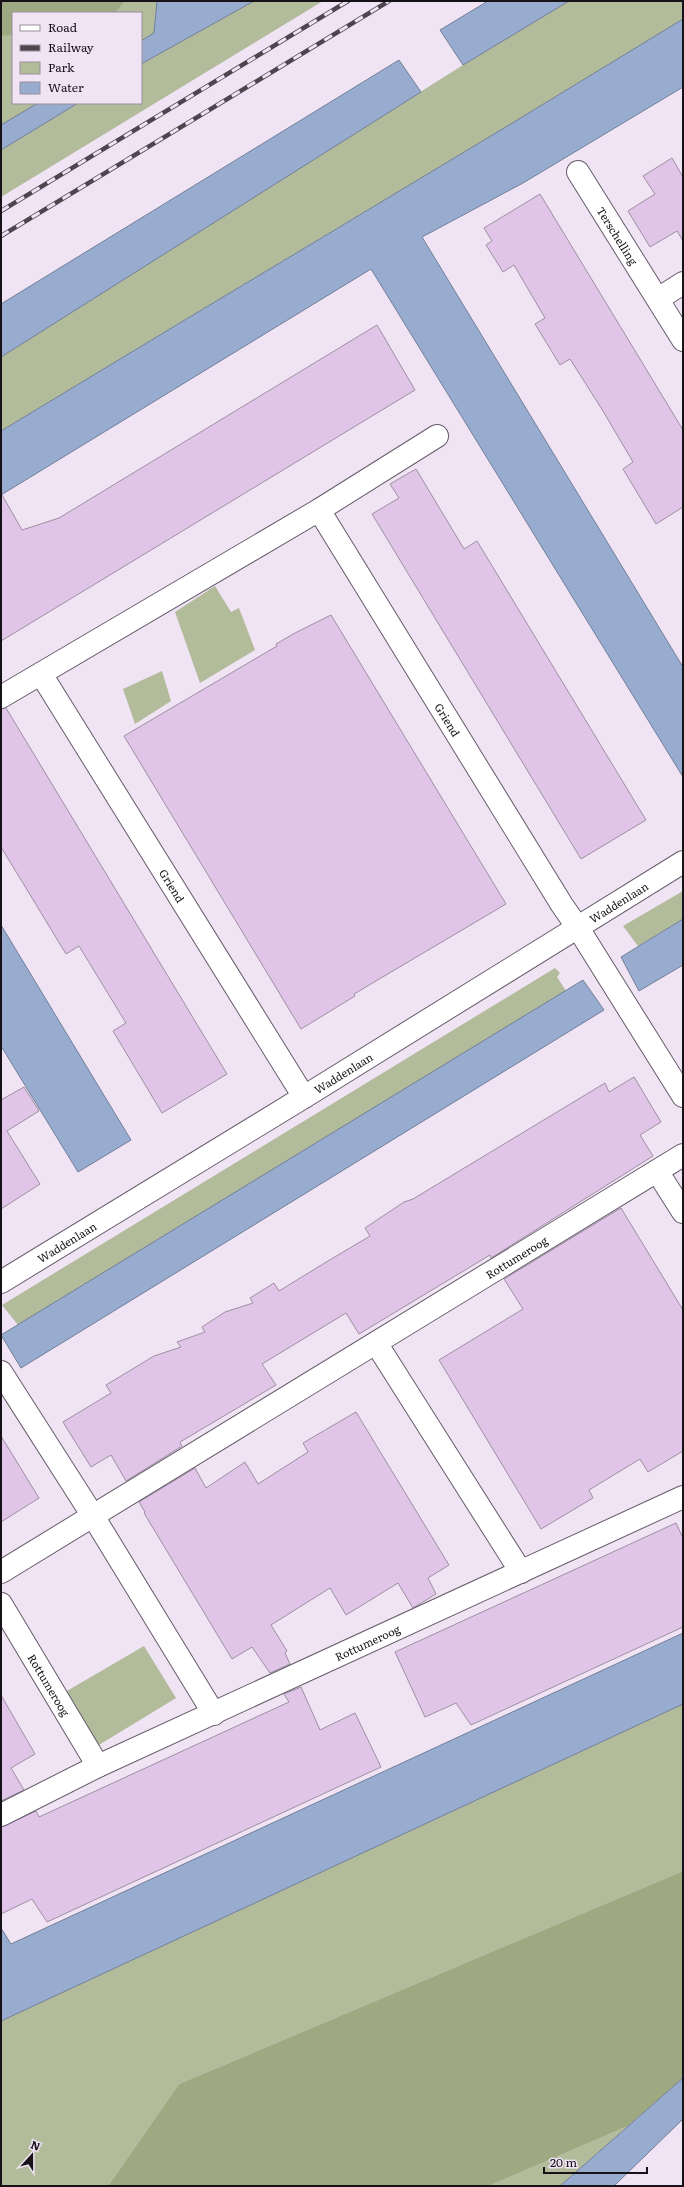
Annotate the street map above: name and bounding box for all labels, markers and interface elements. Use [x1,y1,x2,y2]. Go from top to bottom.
legend [12,12,142,104]
text: Road [48,18,78,36]
text: Railway [48,38,94,56]
text: Park [48,58,75,76]
text: Water [48,78,84,96]
street label: Terschelling [594,203,642,268]
street label: Griend [431,700,464,740]
street label: Griend [156,866,189,905]
street label: Waddenlaan [586,878,651,926]
street label: Waddenlaan [311,1048,376,1097]
street label: Waddenlaan [34,1218,99,1266]
street label: Rottumeroog [482,1231,551,1282]
street label: Rottumeroog [332,1620,403,1664]
street label: Rottumeroog [24,1650,75,1720]
north arrow [12,2135,52,2175]
text: N [29,2136,43,2154]
scale bar [544,2149,647,2175]
text: 20 m [550,2153,577,2171]

